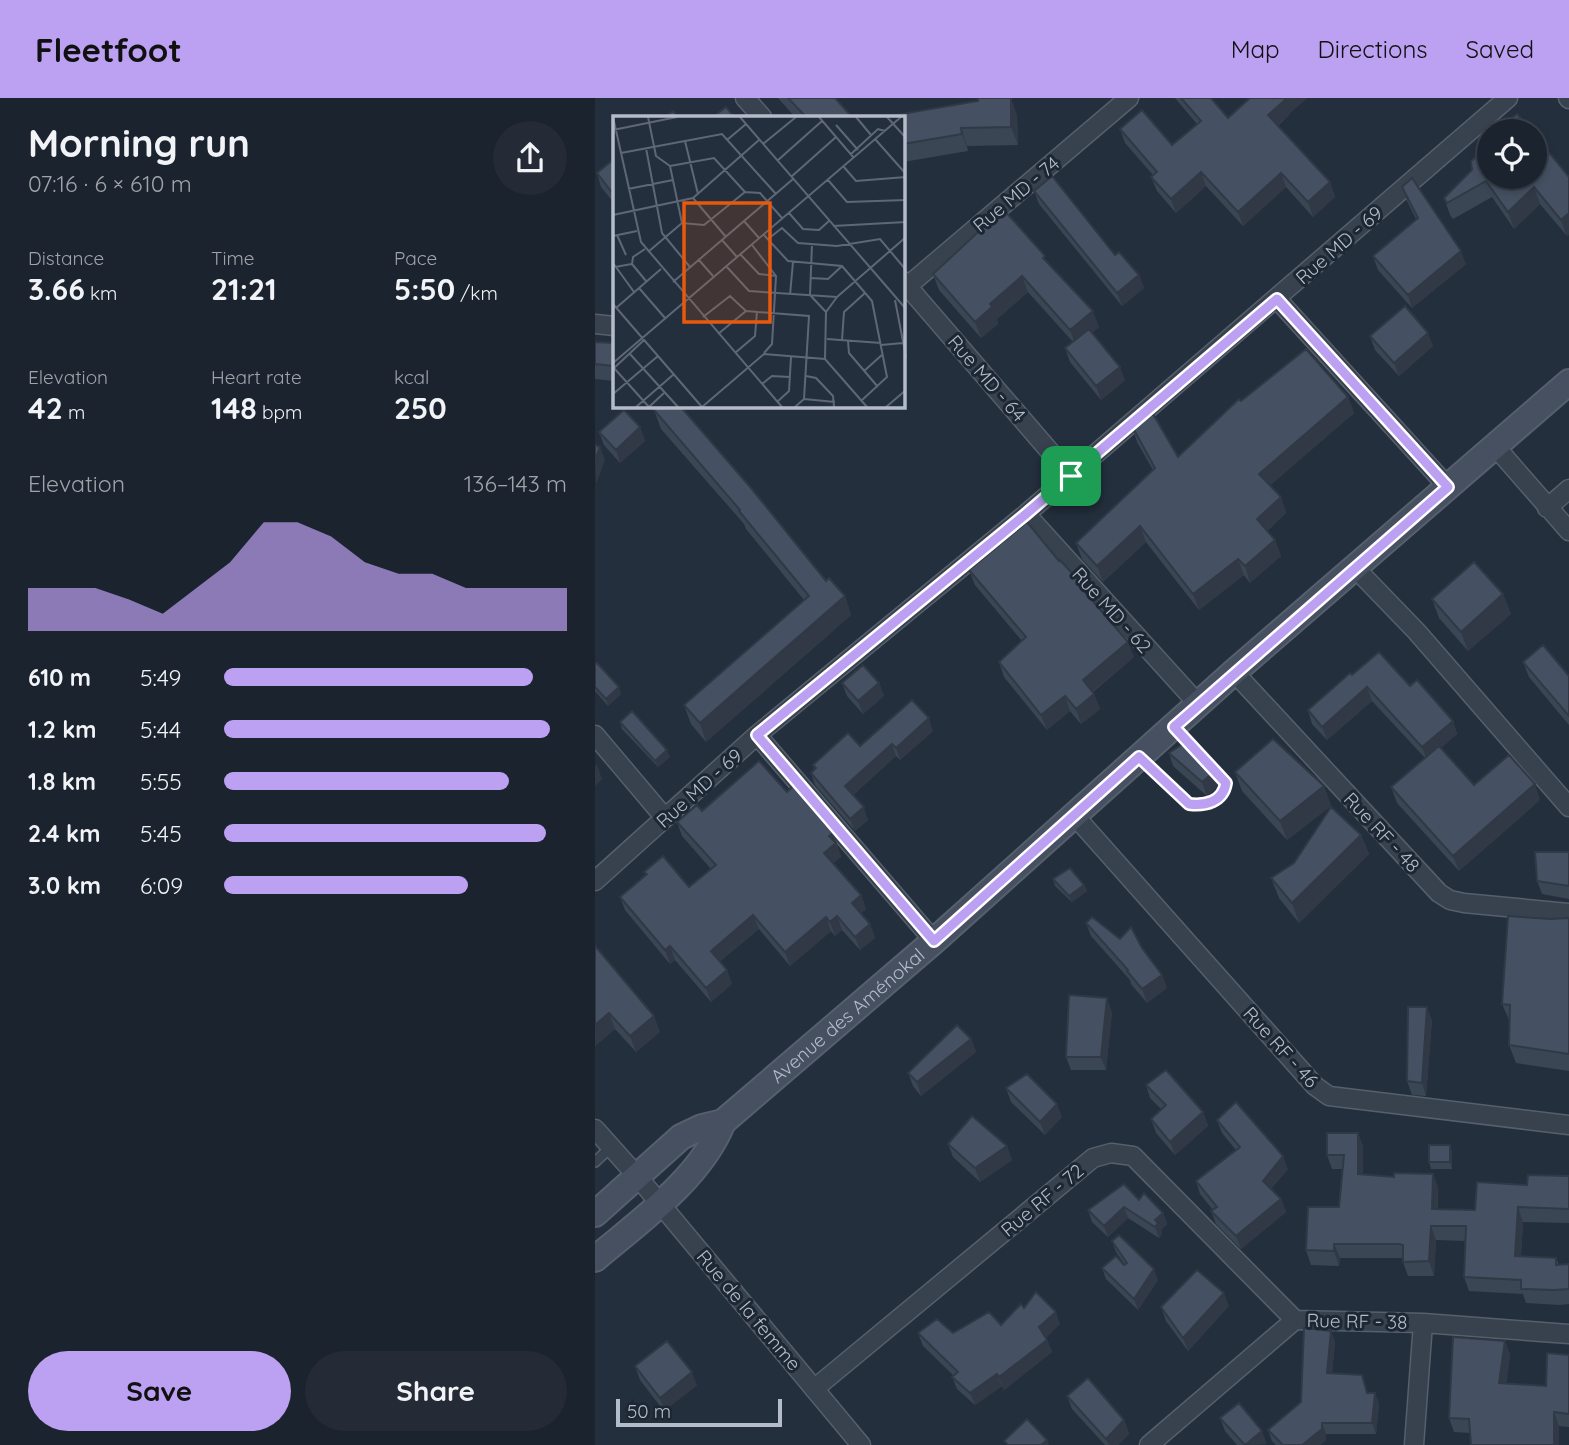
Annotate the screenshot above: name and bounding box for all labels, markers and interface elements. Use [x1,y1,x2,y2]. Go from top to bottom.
text: Fleetfoot [35,29,182,70]
text: Map [1231,34,1280,64]
text: Directions [1318,34,1428,64]
text: Saved [1466,34,1534,64]
inset map [613,116,905,408]
text: Morning run [28,119,250,167]
map controls [1477,119,1547,189]
button: locate [1477,119,1547,189]
button: share [493,121,567,195]
street label: Rue MD - 74 [968,151,1064,237]
text: 07:16 · 6 × 610 m [28,169,192,198]
street label: Rue MD - 69 [1291,201,1387,289]
text: Distance [28,246,104,270]
text: Time [211,246,255,270]
text: Pace [394,246,437,270]
text: 3.66 [28,270,85,308]
text: 21:21 [211,270,277,308]
text: 5:50 [394,270,455,308]
text: km [85,281,117,305]
text: /km [455,281,498,305]
street label: Rue MD - 64 [943,330,1031,426]
text: Elevation [28,365,108,389]
text: Heart rate [211,365,302,389]
text: kcal [394,365,429,389]
text: 42 [28,389,63,427]
text: 148 [211,389,257,427]
text: 250 [394,389,447,427]
text: m [63,400,85,424]
text: bpm [257,400,302,424]
pin [1041,446,1101,506]
icon: arrive [1052,457,1090,495]
text: Elevation [28,469,125,498]
text: 136–143 m [464,469,567,498]
street label: Rue MD - 62 [1067,562,1157,658]
text: 610 m [28,663,91,692]
text: 5:49 [140,663,181,692]
text: 1.2 km [28,715,97,744]
text: 5:44 [140,715,181,744]
street label: Rue MD - 69 [651,743,747,833]
text: 1.8 km [28,767,96,796]
text: 5:55 [140,767,182,796]
street label: Rue RF - 48 [1339,787,1425,877]
text: 2.4 km [28,819,100,848]
text: 5:45 [140,819,182,848]
text: 3.0 km [28,871,101,900]
text: 6:09 [140,871,183,900]
street label: Avenue des Aménokal [765,943,929,1088]
street label: Rue RF - 46 [1238,1002,1324,1092]
street label: Rue RF - 72 [996,1158,1088,1242]
street label: Rue de la femme [692,1245,806,1375]
street label: Rue RF - 38 [1306,1308,1408,1334]
button: Save [28,1351,291,1431]
button: Share [305,1351,567,1431]
scale bar [616,1396,782,1428]
text: 50 m [627,1399,671,1423]

